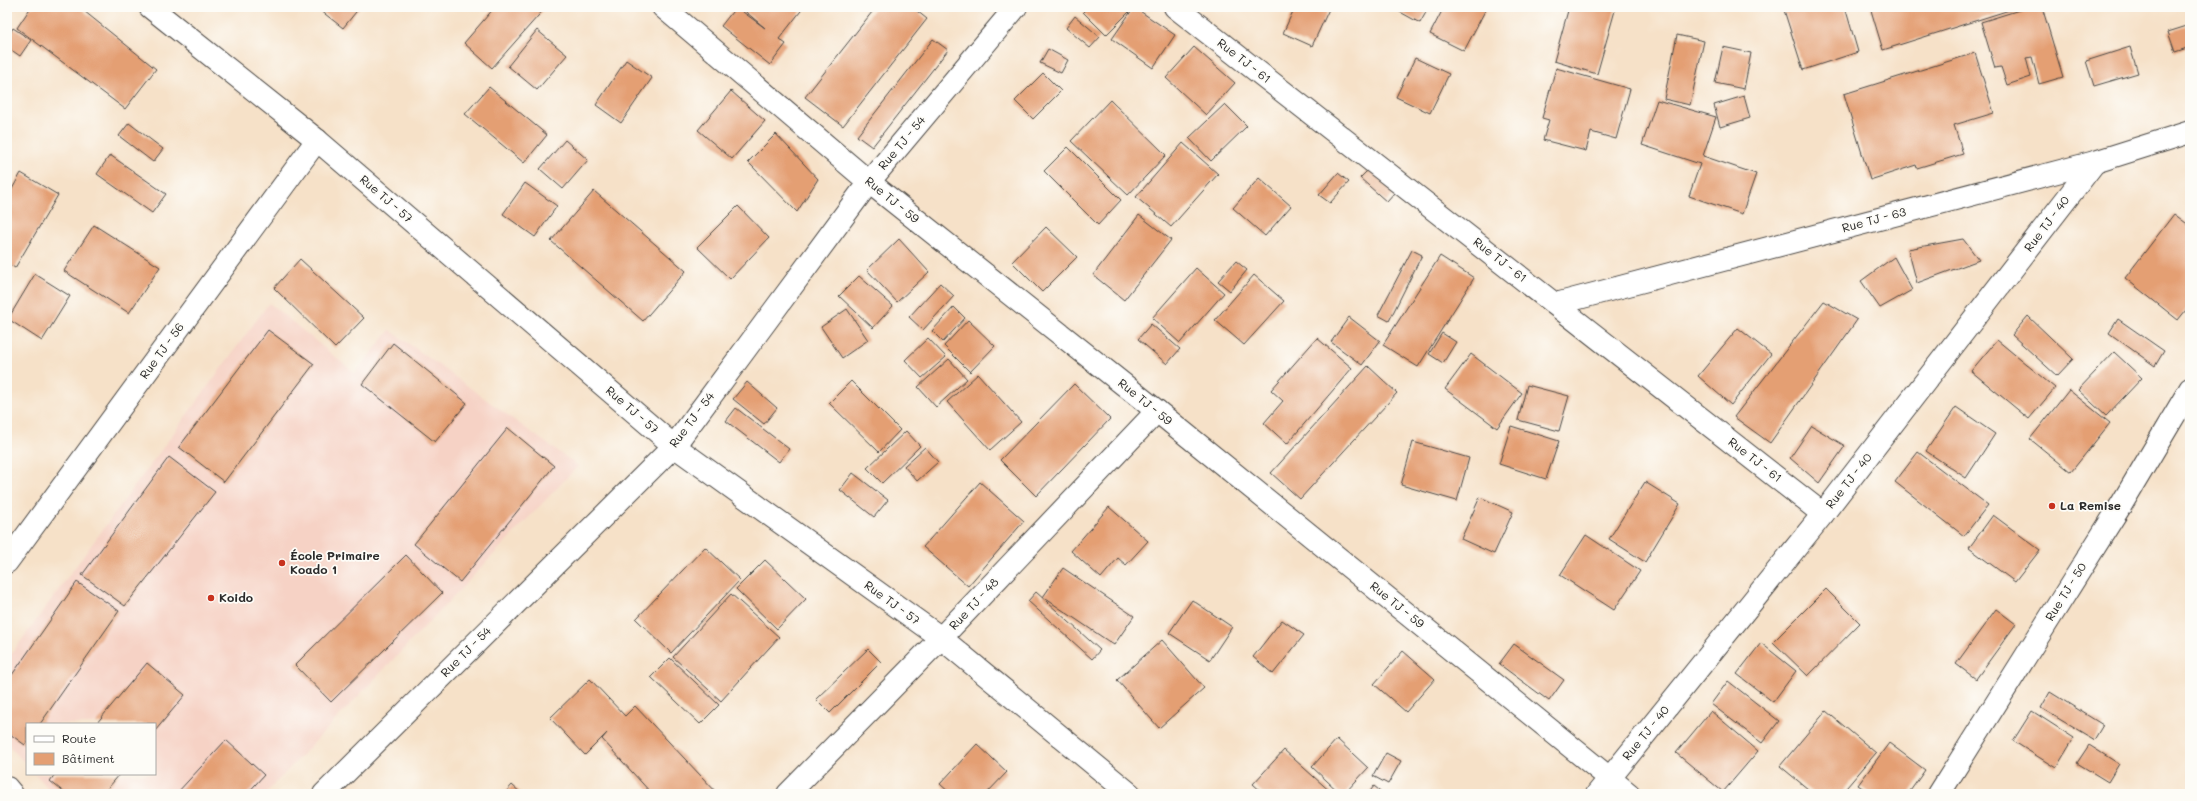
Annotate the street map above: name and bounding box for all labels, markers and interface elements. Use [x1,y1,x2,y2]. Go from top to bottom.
street label: Rue TJ - 61 [1214,34,1275,86]
street label: Rue TJ - 54 [874,112,928,173]
street label: Rue TJ - 57 [357,171,417,226]
street label: Rue TJ - 59 [862,172,923,226]
street label: Rue TJ - 40 [2020,192,2073,255]
street label: Rue TJ - 63 [1840,203,1908,235]
street label: Rue TJ - 61 [1470,233,1531,285]
street label: Rue TJ - 56 [135,319,187,382]
street label: Rue TJ - 59 [1115,374,1176,428]
street label: Rue TJ - 57 [603,382,663,437]
street label: Rue TJ - 54 [665,388,717,450]
street label: Rue TJ - 61 [1725,433,1786,485]
street label: Rue TJ - 40 [1822,449,1875,511]
place label: La Remise [2060,497,2121,513]
marker: La Remise [2047,501,2057,511]
place label: École Primaire Koado 1 [290,547,380,577]
marker: École Primaire Koado 1 [277,558,287,568]
street label: Rue TJ - 50 [2041,559,2090,624]
street label: Rue TJ - 48 [945,574,1002,633]
street label: Rue TJ - 57 [862,577,924,628]
street label: Rue TJ - 59 [1367,577,1428,631]
place label: Koido [219,589,253,605]
marker: Koido [206,593,216,603]
street label: Rue TJ - 54 [436,622,494,680]
street label: Rue TJ - 40 [1618,701,1673,763]
legend [26,723,156,775]
text: Route [62,730,96,746]
text: Bâtiment [62,750,115,766]

